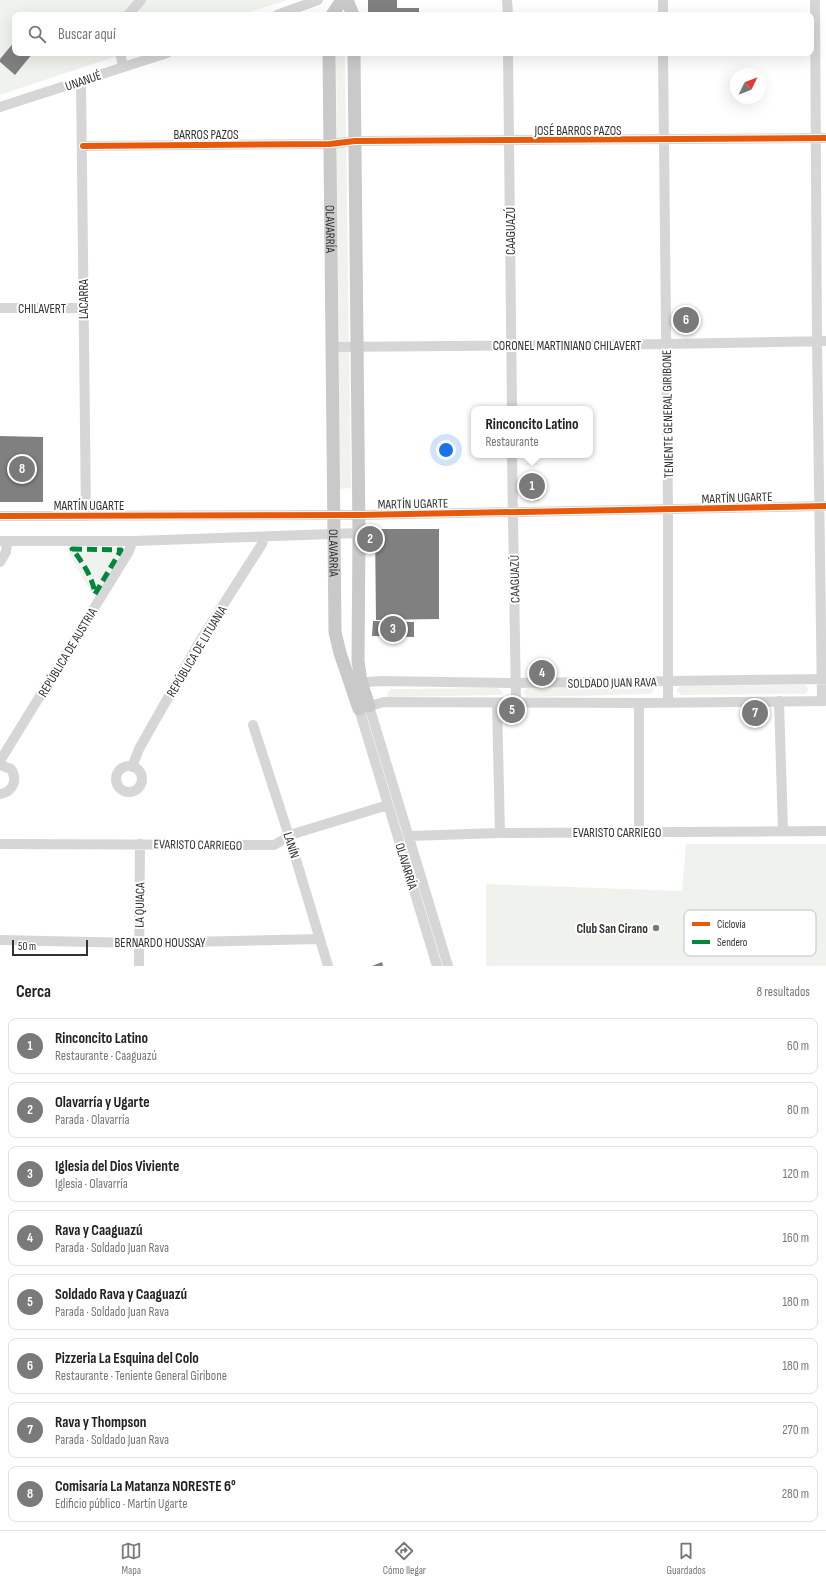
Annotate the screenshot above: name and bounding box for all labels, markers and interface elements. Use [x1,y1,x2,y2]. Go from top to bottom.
search box [12,12,814,56]
icon: search [26,23,48,45]
text: Buscar aquí [58,25,116,44]
street label: UNANUÉ [63,67,103,95]
north arrow [730,68,766,104]
street label: JOSÉ BARROS PAZOS [533,123,622,139]
street label: BARROS PAZOS [173,127,239,143]
street label: OLAVARRÍA [322,205,338,253]
street label: CAAGUAZÚ [503,207,519,255]
street label: LACARRA [76,279,92,319]
street label: CHILAVERT [18,301,66,317]
pin: 6 [673,305,699,335]
street label: CORONEL MARTINIANO CHILAVERT [493,338,641,354]
street label: TENIENTE GENERAL GIRIBONE [659,349,677,478]
popup [471,406,593,458]
text: Rinconcito Latino [485,415,579,434]
text: Restaurante [485,434,539,450]
your location [436,440,456,460]
pin: 8 [9,454,35,484]
pin: 1 [519,471,545,501]
street label: MARTÍN UGARTE [701,489,773,507]
street label: MARTÍN UGARTE [378,495,448,513]
street label: MARTÍN UGARTE [54,498,124,514]
pin: 2 [357,524,383,554]
street label: OLAVARRÍA [325,529,341,577]
street label: CAAGUAZÚ [507,555,523,603]
street label: REPÚBLICA DE LITUANIA [163,603,231,700]
street label: REPÚBLICA DE AUSTRIA [35,605,101,700]
pin: 3 [380,614,406,644]
pin: 4 [529,658,555,688]
street label: SOLDADO JUAN RAVA [567,674,657,692]
pin: 5 [499,695,525,725]
pin: 7 [742,698,768,728]
street label: EVARISTO CARRIEGO [573,825,661,841]
street label: LANÍN [280,830,303,860]
street label: EVARISTO CARRIEGO [154,836,242,854]
street label: OLAVARRÍA [391,841,421,892]
street label: LA QUIACA [132,882,148,928]
legend [684,910,816,956]
text: Ciclovía [717,918,746,931]
place label: Club San Cirano [576,921,648,937]
marker: Club San Cirano [651,923,661,933]
street label: BERNARDO HOUSSAY [114,935,206,951]
text: Sendero [717,936,748,949]
scale bar [12,938,88,957]
text: 50 m [18,940,36,953]
text: Cerca [16,982,51,1002]
text: 8 resultados [757,984,810,1000]
text: Rinconcito Latino [55,1029,148,1048]
text: 1 [27,1038,33,1054]
text: 60 m [787,1038,809,1054]
text: Restaurante · Caaguazú [55,1048,157,1064]
text: Olavarría y Ugarte [55,1093,150,1112]
text: 2 [27,1102,33,1118]
text: 80 m [787,1102,809,1118]
text: Parada · Olavarría [55,1112,129,1128]
text: Iglesia del Dios Viviente [55,1157,179,1176]
text: 3 [27,1166,33,1182]
text: 120 m [783,1166,809,1182]
text: Iglesia · Olavarría [55,1176,128,1192]
text: Rava y Caaguazú [55,1221,143,1240]
text: 4 [27,1230,33,1246]
text: 160 m [783,1230,809,1246]
text: Parada · Soldado Juan Rava [55,1240,169,1256]
text: Soldado Rava y Caaguazú [55,1285,187,1304]
text: 5 [27,1294,33,1310]
text: 180 m [783,1294,809,1310]
text: Parada · Soldado Juan Rava [55,1304,169,1320]
text: Pizzeria La Esquina del Colo [55,1349,199,1368]
text: 6 [27,1358,33,1374]
text: 180 m [783,1358,809,1374]
text: Restaurante · Teniente General Giribone [55,1368,227,1384]
text: Rava y Thompson [55,1413,146,1432]
text: 7 [27,1422,33,1438]
text: 270 m [782,1422,809,1438]
text: Parada · Soldado Juan Rava [55,1432,169,1448]
text: Comisaría La Matanza NORESTE 6° [55,1477,236,1496]
text: 8 [27,1486,33,1502]
text: 280 m [782,1486,809,1502]
text: Edificio público · Martín Ugarte [55,1496,188,1512]
tab: Mapa [120,1540,142,1577]
tab: Cómo llegar [383,1540,426,1577]
tab: Guardados [667,1540,706,1577]

